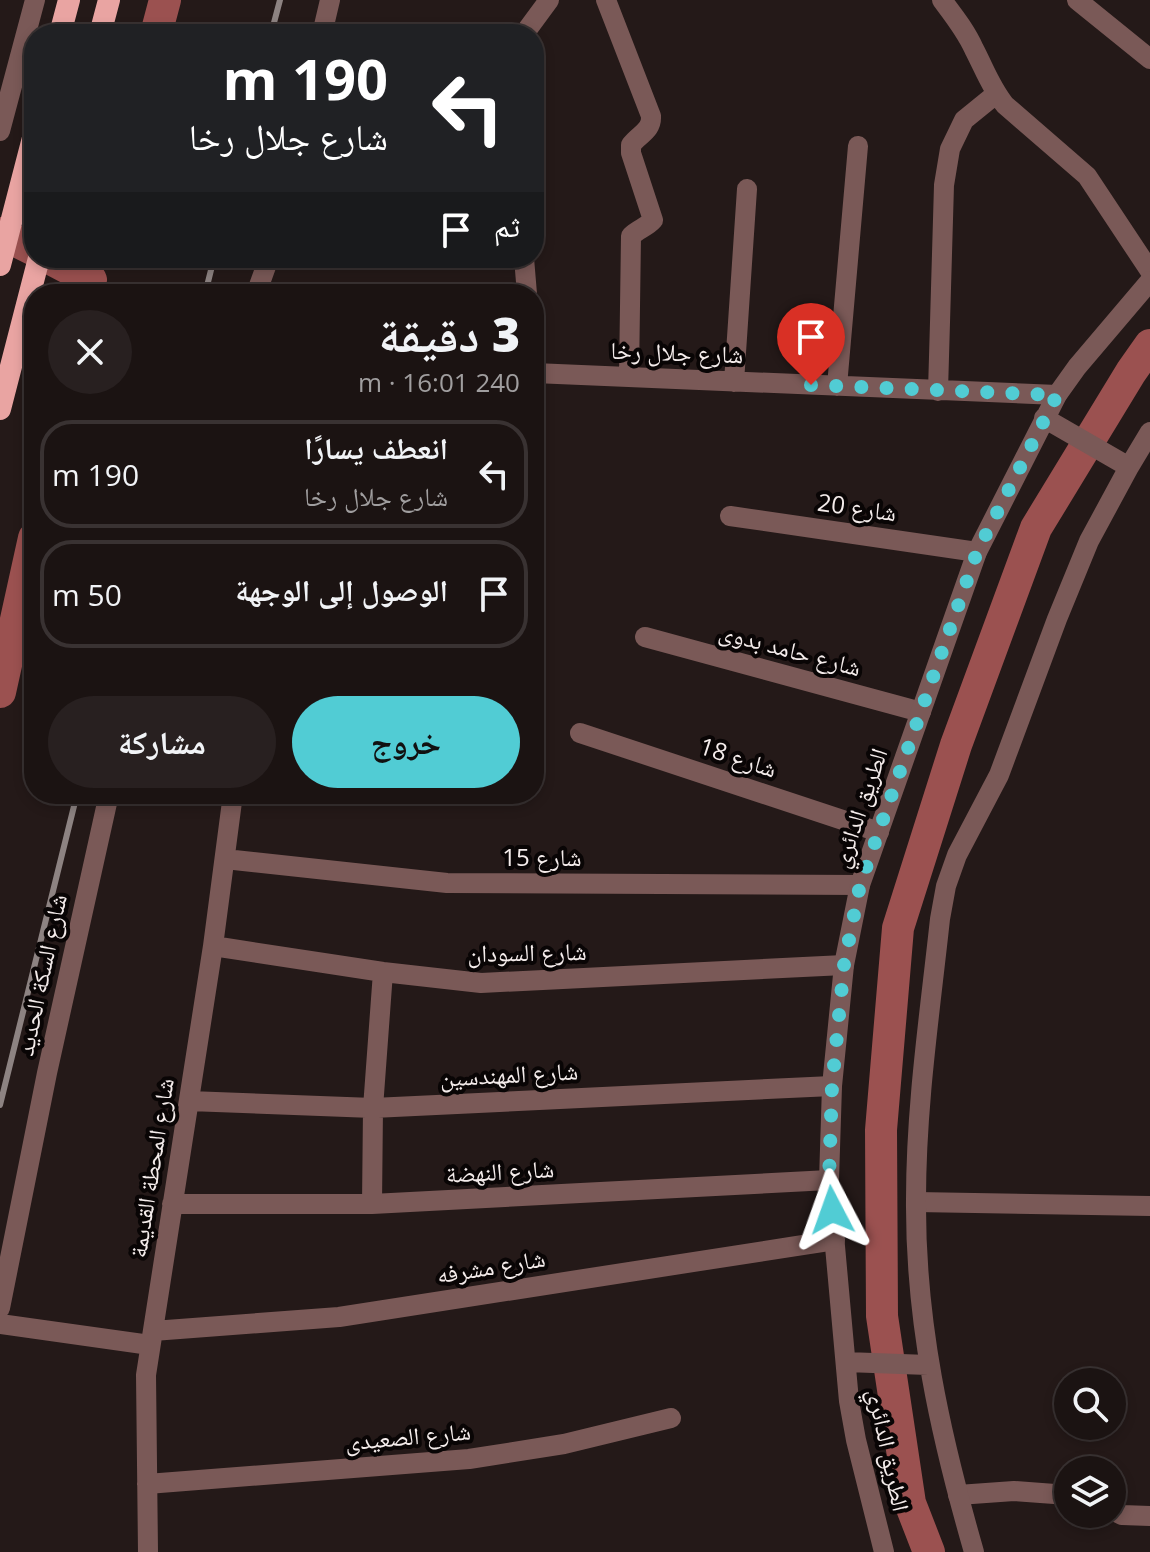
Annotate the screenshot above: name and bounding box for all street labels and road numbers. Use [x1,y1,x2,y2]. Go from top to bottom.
street label: شارع جلال رخا [610,333,744,370]
street label: شارع 20 [816,485,899,528]
street label: شارع حامد بدوى [716,614,865,683]
street label: شارع 18 [696,729,781,785]
street label: الطريق الدائري [823,743,898,873]
street label: شارع 15 [502,840,582,873]
street label: شارع السكة الحديد [7,891,74,1059]
street label: شارع السودان [467,934,587,969]
street label: شارع المهندسين [439,1053,579,1094]
street label: شارع المحطة القديمة [120,1076,181,1260]
street label: شارع النهضة [445,1151,555,1190]
street label: شارع مشرفه [434,1241,547,1290]
street label: الطريق الدائري [856,1385,919,1515]
street label: شارع الصعيدى [344,1414,472,1457]

